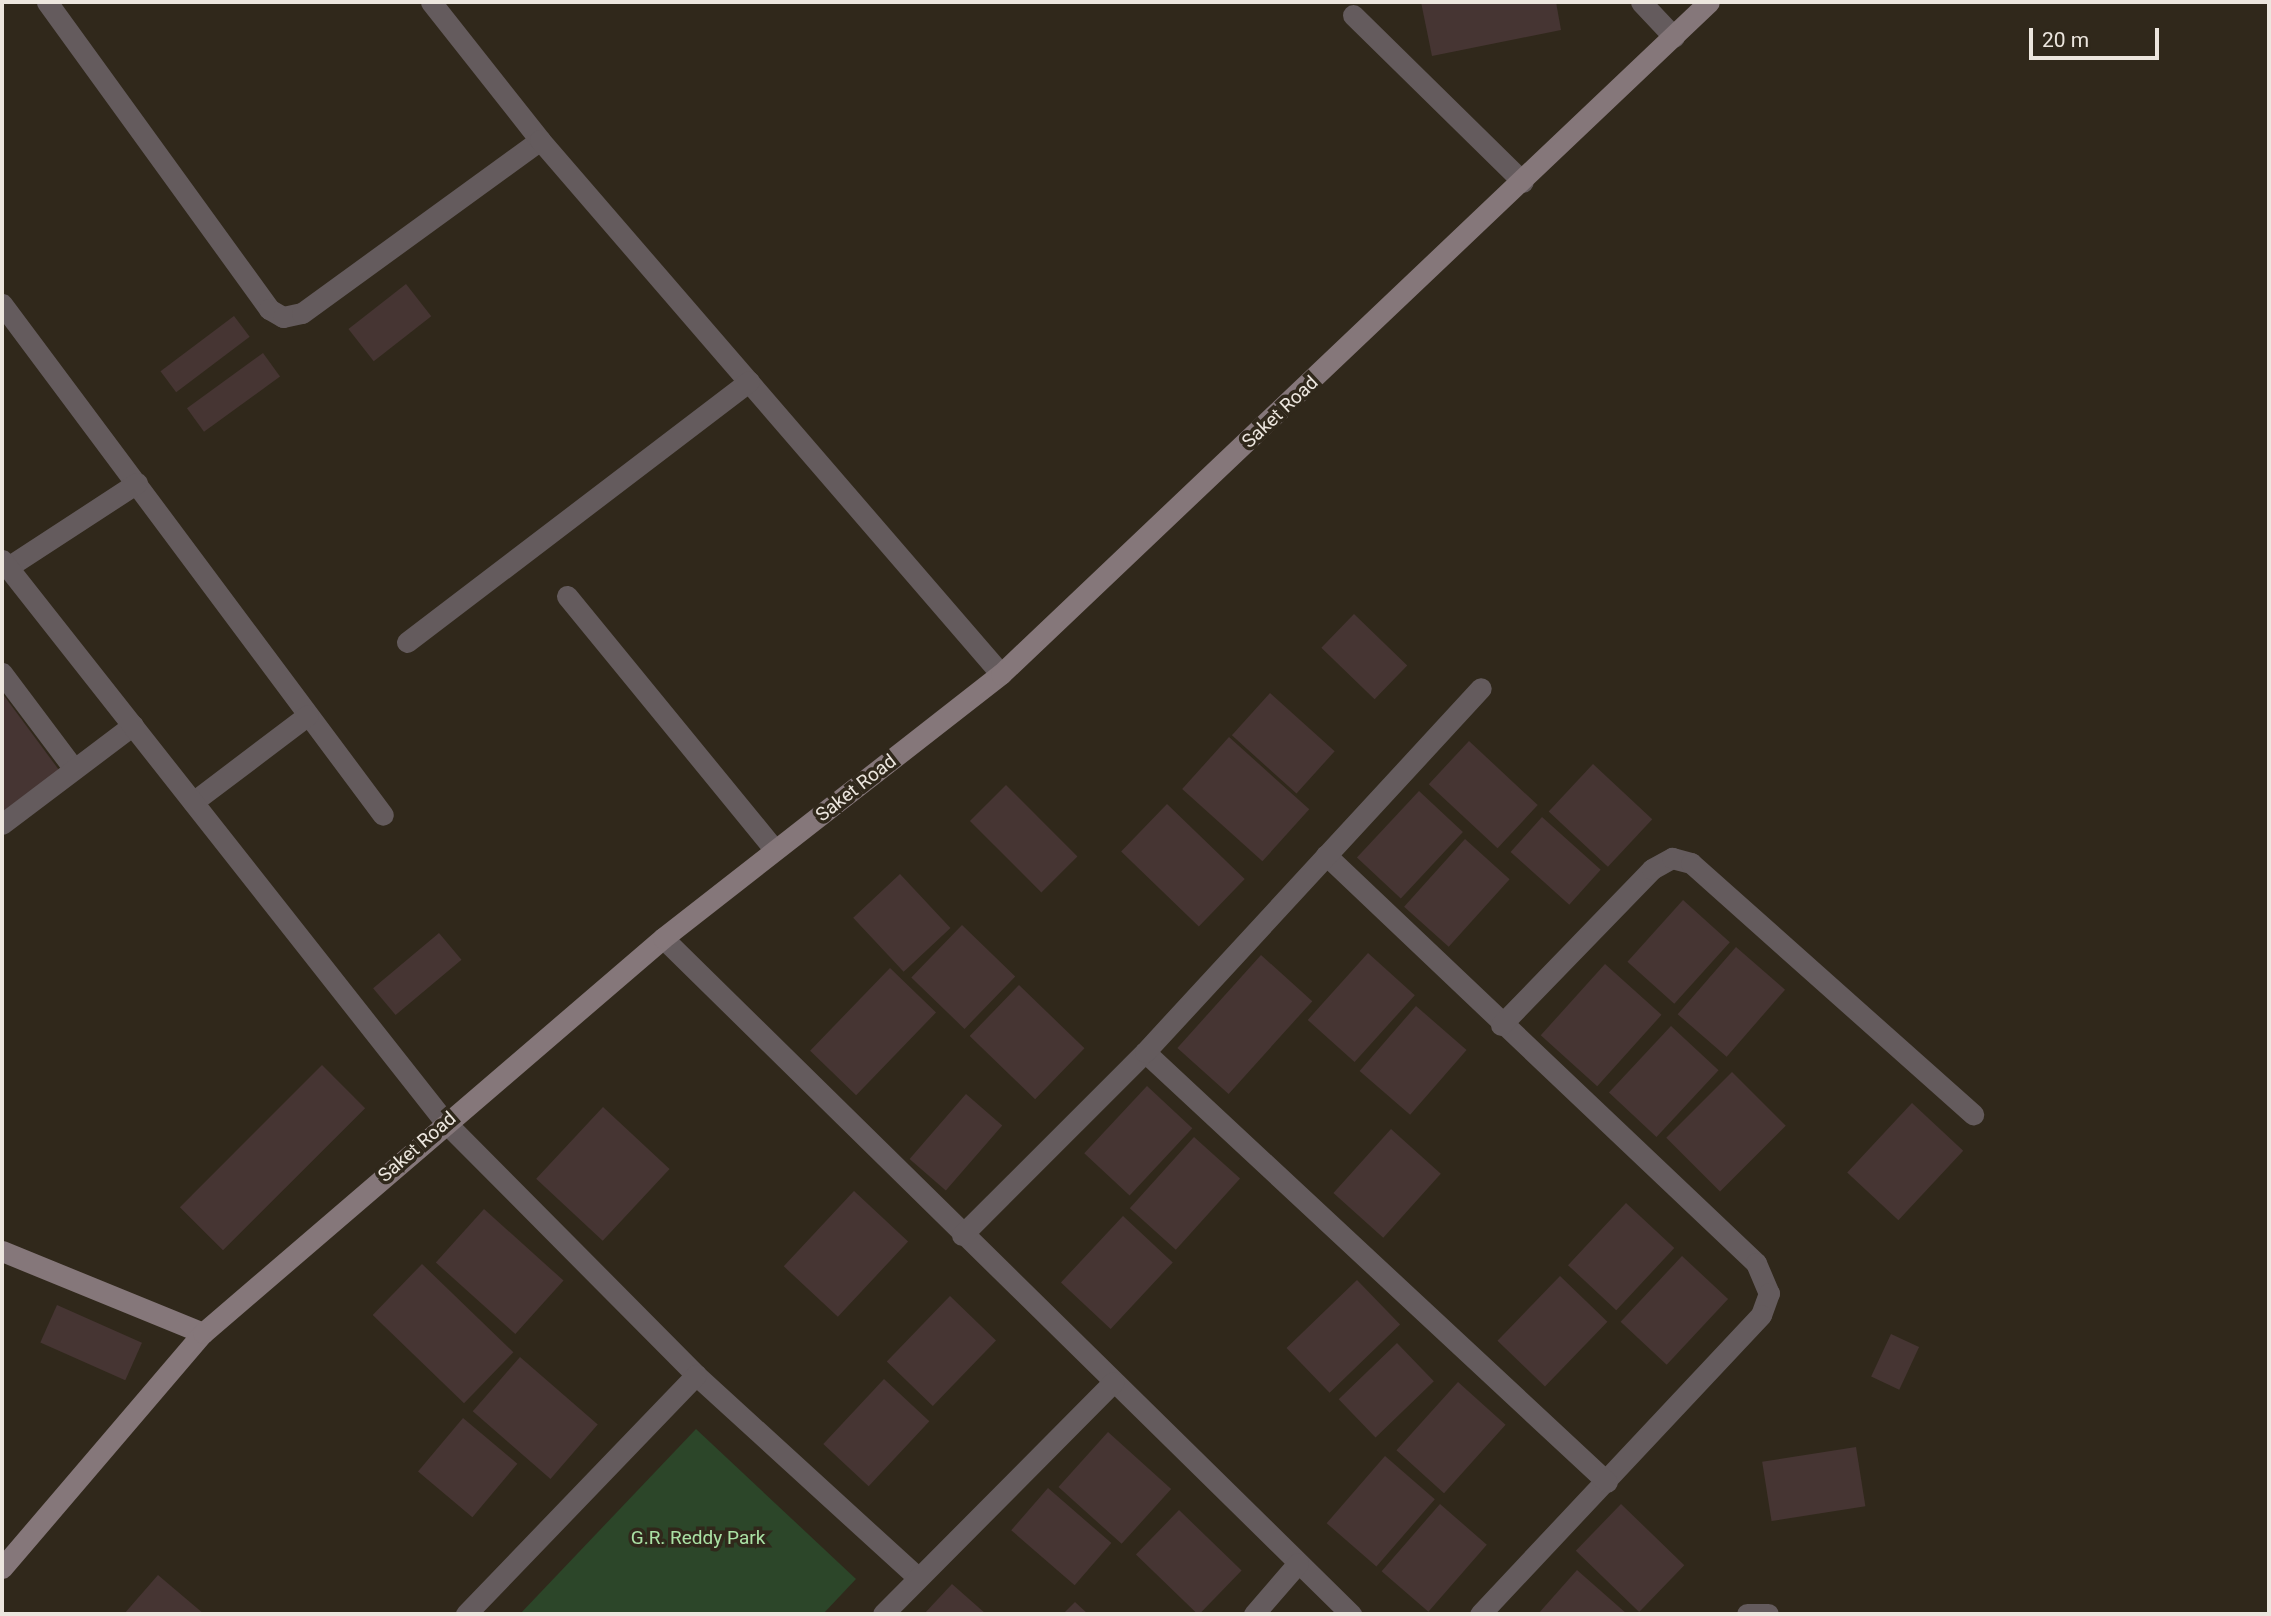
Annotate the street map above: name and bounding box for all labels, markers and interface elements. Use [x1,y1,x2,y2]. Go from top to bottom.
scale bar [2033,14,2162,58]
text: 20 m [2042,28,2089,52]
street label: Saket Road [1237,371,1323,453]
street label: Saket Road [811,750,901,826]
street label: Saket Road [373,1107,461,1187]
park label: G.R. Reddy Park [631,1527,765,1549]

